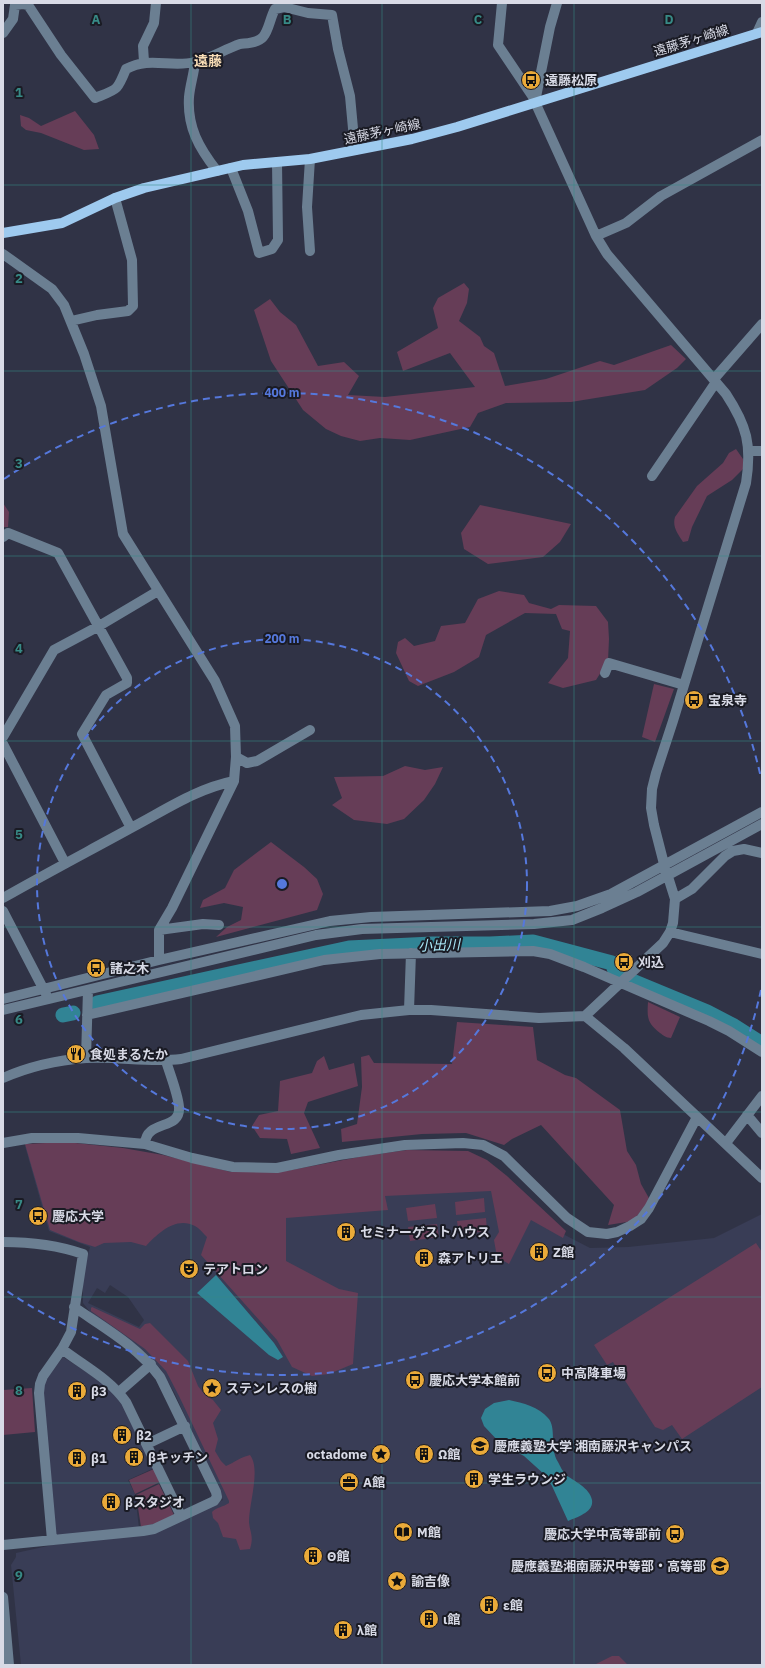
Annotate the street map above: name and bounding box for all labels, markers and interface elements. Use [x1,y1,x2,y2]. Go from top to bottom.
text: A [92,11,101,28]
text: B [283,11,292,28]
text: C [474,11,483,28]
text: D [664,11,674,28]
street label: 遠藤茅ヶ崎線 [651,21,731,60]
district label: 遠藤 [194,52,222,70]
bus stop icon: 遠藤松原 [520,69,542,91]
place label: 遠藤松原 [545,72,597,89]
text: 1 [15,84,23,101]
street label: 遠藤茅ヶ崎線 [342,115,422,148]
text: 2 [15,270,23,287]
text: 400 m [264,385,300,400]
text: 3 [15,455,23,472]
text: 200 m [264,631,300,646]
text: 4 [15,640,23,657]
bus stop icon: 宝泉寺 [683,689,705,711]
place label: 宝泉寺 [708,692,747,709]
text: 5 [15,826,23,843]
centre of rings [275,877,289,891]
water label: 小出川 [418,935,462,955]
bus stop icon: 刈込 [613,951,635,973]
place label: 刈込 [638,954,664,971]
bus stop icon: 諸之木 [85,957,107,979]
place label: 諸之木 [110,960,150,977]
text: 6 [15,1011,23,1028]
restaurant icon: 食処まるたか [65,1043,87,1065]
place label: 食処まるたか [90,1046,168,1063]
text: 7 [15,1196,23,1213]
bus stop icon: 慶応大学 [27,1205,49,1227]
place label: 慶応大学 [52,1208,104,1225]
building icon: セミナーゲストハウス [335,1221,357,1243]
place label: セミナーゲストハウス [360,1224,490,1241]
building icon: Ζ館 [528,1241,550,1263]
place label: Ζ館 [553,1244,574,1261]
building icon: 森アトリエ [413,1247,435,1269]
place label: 森アトリエ [438,1250,503,1267]
theatre icon: テアトロン [178,1258,200,1280]
place label: テアトロン [203,1261,268,1278]
bus stop icon: 中高降車場 [536,1362,558,1384]
place label: 中高降車場 [561,1365,626,1382]
bus stop icon: 慶応大学本館前 [404,1369,426,1391]
place label: 慶応大学本館前 [429,1372,520,1389]
place icon: ステンレスの樹 [201,1377,223,1399]
building icon: β3 [66,1380,88,1402]
place label: ステンレスの樹 [226,1380,317,1397]
text: 8 [15,1382,23,1399]
place label: β3 [91,1383,107,1400]
building icon: β2 [111,1424,133,1446]
place label: β2 [136,1427,152,1444]
school or university icon: 慶應義塾大学 湘南藤沢キャンパス [469,1435,491,1457]
place label: 慶應義塾大学 湘南藤沢キャンパス [494,1438,692,1455]
place icon: octadome [370,1443,392,1465]
building icon: Ω館 [413,1443,435,1465]
building icon: βキッチン [123,1446,145,1468]
place label: octadome [306,1446,367,1463]
place label: Ω館 [438,1446,460,1463]
building icon: β1 [66,1447,88,1469]
place label: βキッチン [148,1449,208,1466]
place label: β1 [91,1450,107,1467]
building icon: 学生ラウンジ [463,1468,485,1490]
office icon: A館 [338,1471,360,1493]
place label: 学生ラウンジ [488,1471,566,1488]
place label: A館 [363,1474,385,1491]
building icon: βスタジオ [100,1491,122,1513]
place label: βスタジオ [125,1494,185,1511]
library icon: Μ館 [392,1521,414,1543]
bus stop icon: 慶応大学中高等部前 [664,1523,686,1545]
place label: Μ館 [417,1524,441,1541]
place label: 慶応大学中高等部前 [544,1526,661,1543]
building icon: Θ館 [302,1545,324,1567]
place label: Θ館 [327,1548,349,1565]
school or university icon: 慶應義塾湘南藤沢中等部・高等部 [709,1555,731,1577]
place label: 慶應義塾湘南藤沢中等部・高等部 [511,1558,706,1575]
text: 9 [15,1567,23,1584]
place icon: 諭吉像 [386,1570,408,1592]
place label: 諭吉像 [411,1573,450,1590]
building icon: ε館 [478,1594,500,1616]
place label: ε館 [503,1597,523,1614]
building icon: ι館 [418,1608,440,1630]
place label: ι館 [443,1611,460,1628]
building icon: λ館 [332,1619,354,1641]
place label: λ館 [357,1622,377,1639]

